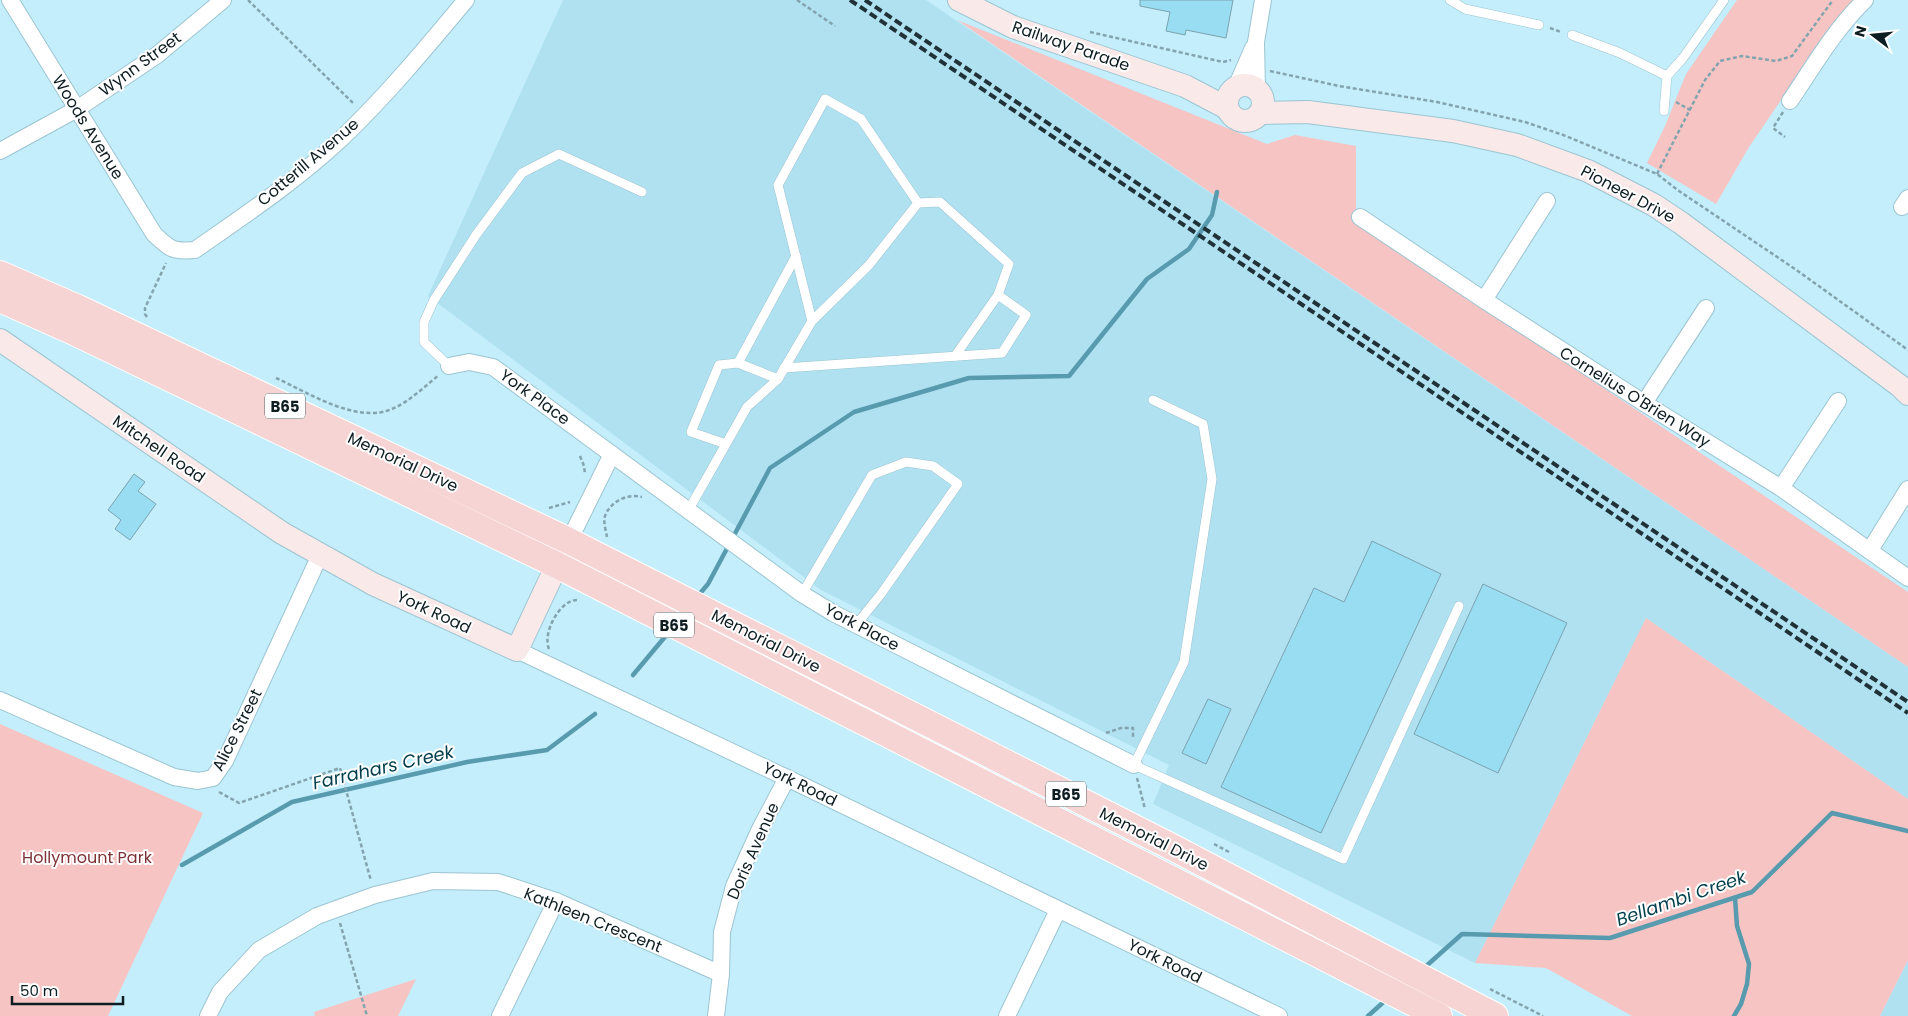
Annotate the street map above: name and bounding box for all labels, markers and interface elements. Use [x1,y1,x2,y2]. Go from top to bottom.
north arrow [1848,10,1898,60]
street label: Railway Parade [1009,15,1133,77]
text: N [1849,24,1872,39]
street label: Wynn Street [94,26,186,102]
street label: Woods Avenue [47,70,129,184]
street label: Cotterill Avenue [252,113,364,211]
street label: Pioneer Drive [1577,159,1679,229]
street label: Cornelius O'Brien Way [1555,341,1715,453]
street label: York Place [495,364,575,430]
road number: B65 [265,394,305,418]
street label: Mitchell Road [108,410,210,488]
street label: Memorial Drive [344,426,462,498]
street label: York Road [393,585,475,639]
street label: York Place [821,598,904,656]
street label: Memorial Drive [708,604,825,678]
road number: B65 [654,612,694,638]
street label: Alice Street [206,685,268,775]
water label: Farrahars Creek [310,738,457,795]
street label: York Road [759,756,841,812]
road number: B65 [1046,782,1086,806]
street label: Doris Avenue [721,799,785,903]
street label: Memorial Drive [1096,802,1213,876]
park label: Hollymount Park [22,846,153,869]
water label: Bellambi Creek [1613,864,1750,932]
street label: Kathleen Crescent [521,882,666,958]
street label: York Road [1124,933,1206,989]
scale bar [12,974,124,1006]
text: 50 m [20,980,58,1001]

